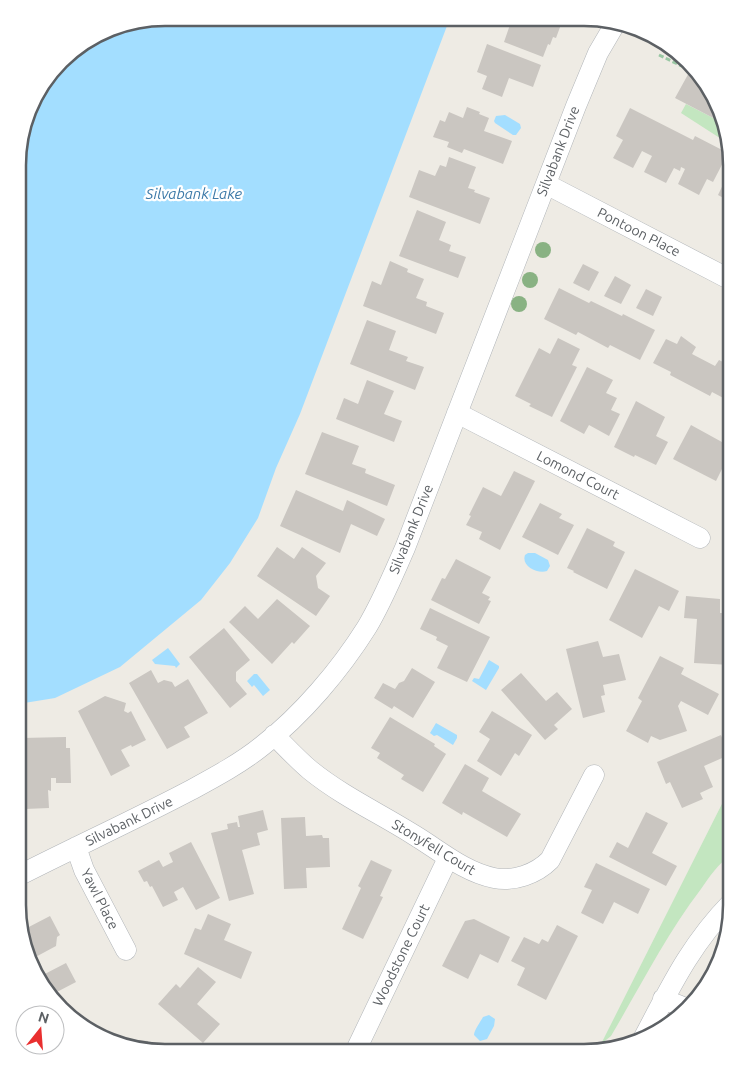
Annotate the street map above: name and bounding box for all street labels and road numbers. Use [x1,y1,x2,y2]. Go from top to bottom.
street label: Silvabank Drive [533,104,583,198]
street label: Pontoon Place [595,204,683,260]
street label: Lomond Court [534,447,622,503]
street label: Silvabank Drive [386,482,436,576]
street label: Silvabank Drive [83,793,175,849]
street label: Stonyfell Court [389,816,479,879]
street label: Yawl Place [78,866,122,932]
street label: Woodstone Court [369,901,433,1009]

